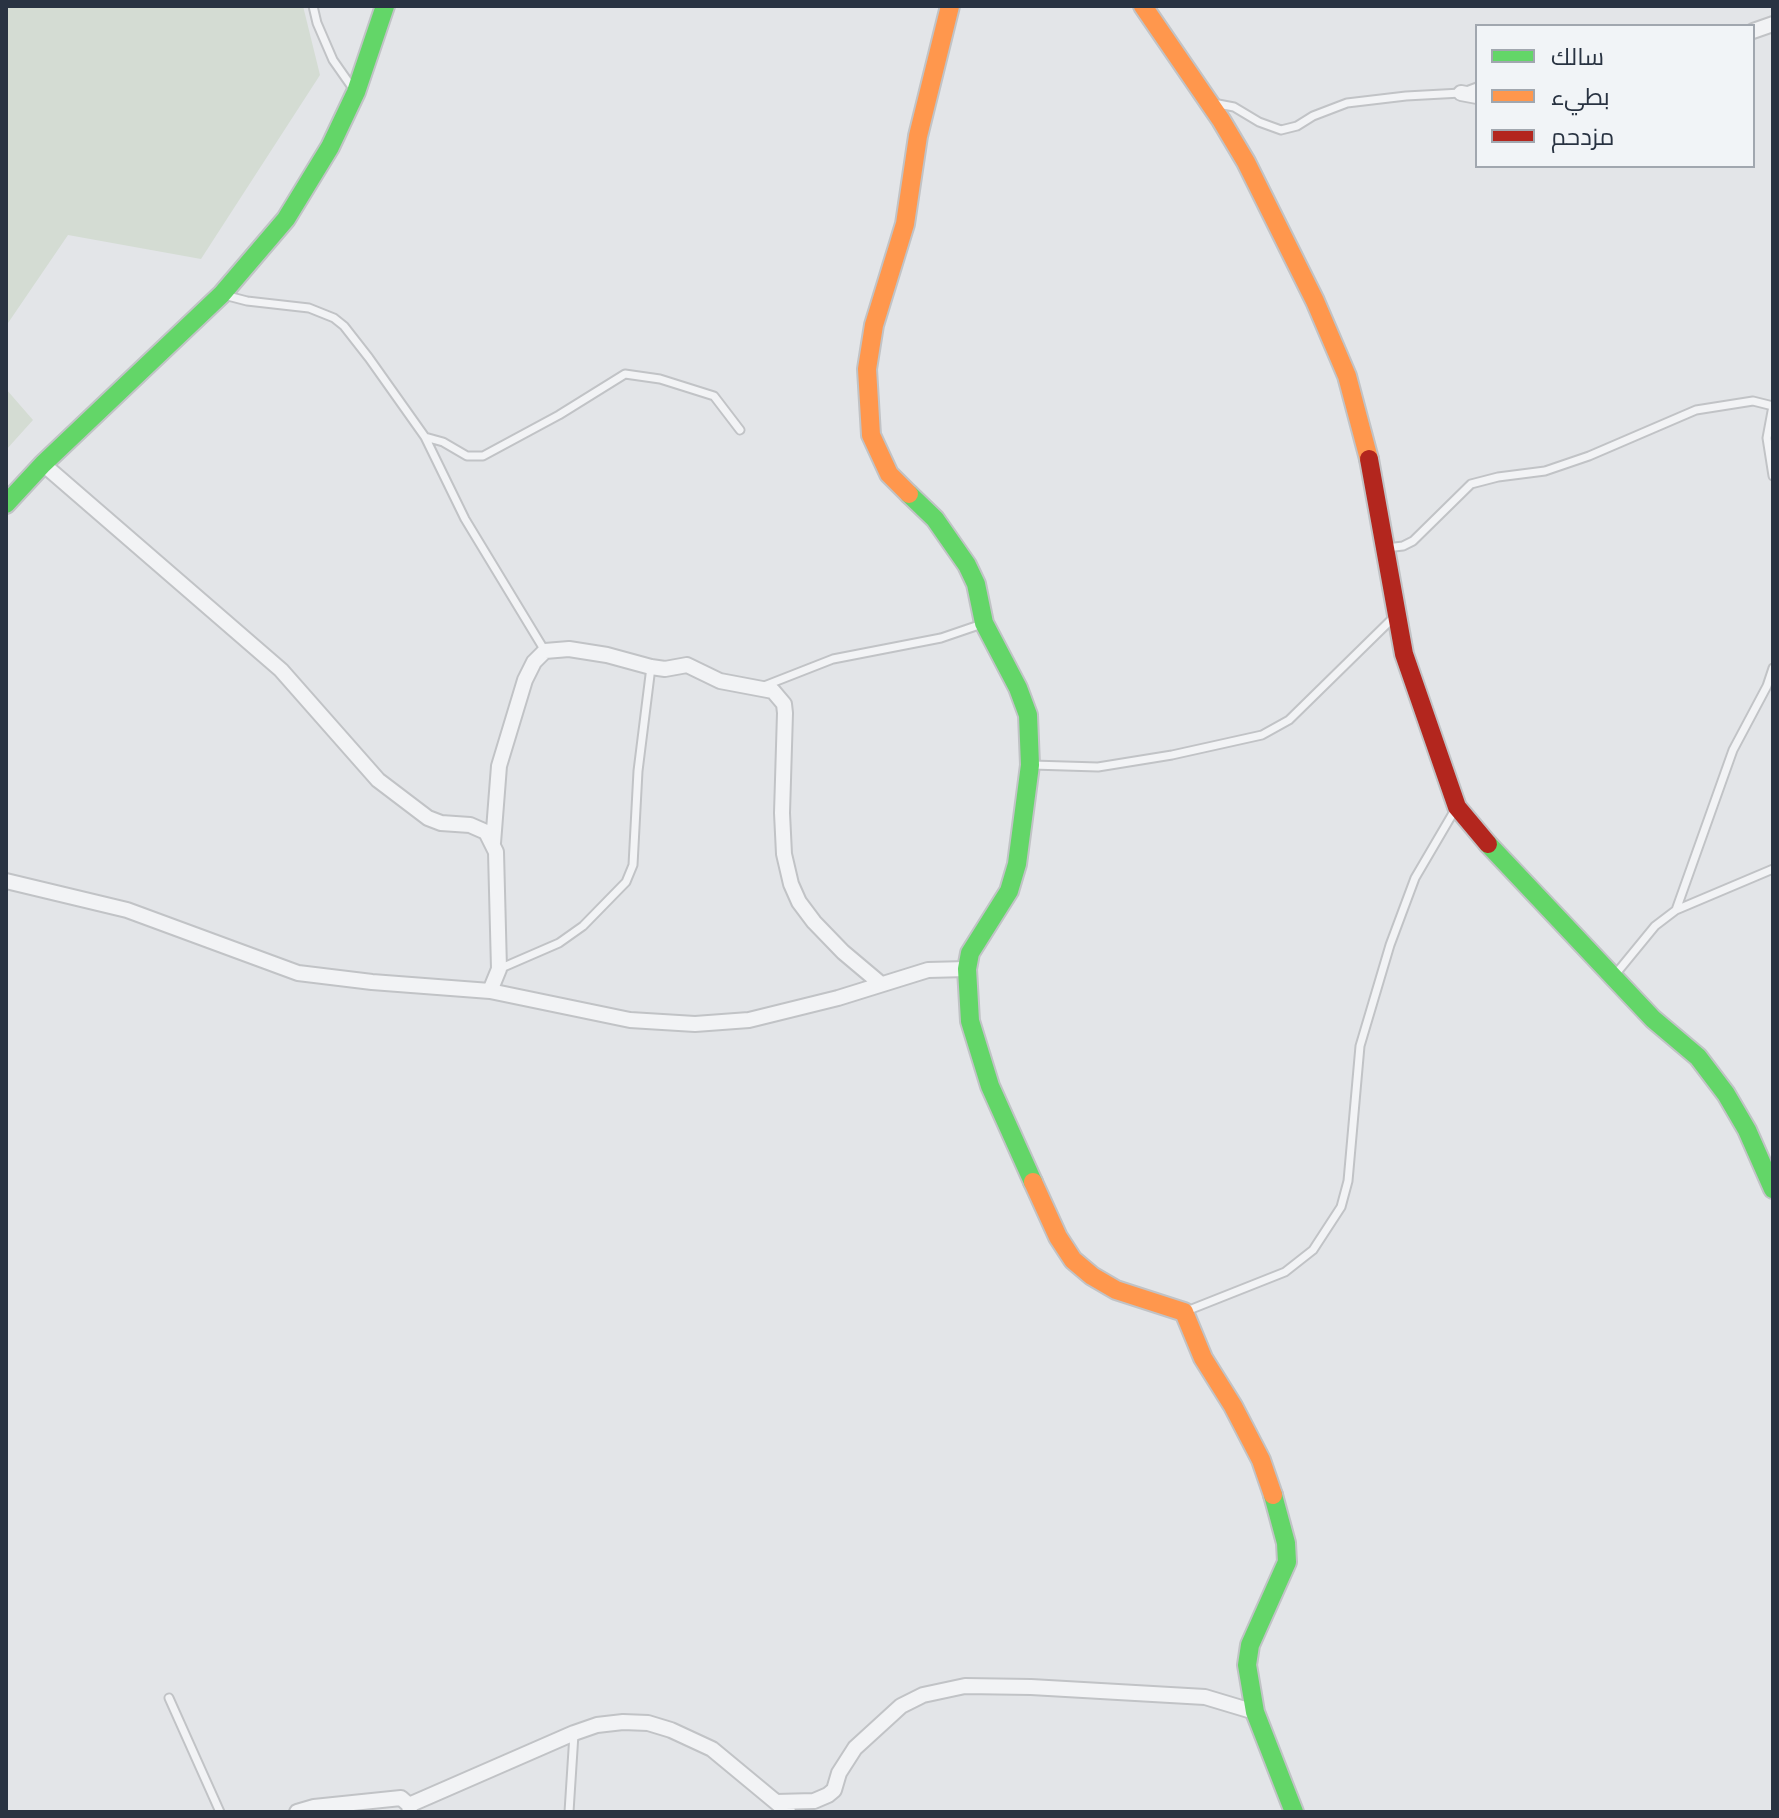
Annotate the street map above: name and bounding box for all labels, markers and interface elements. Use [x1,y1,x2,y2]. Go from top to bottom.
legend [1475,24,1755,168]
text: سالك [1551,40,1604,72]
text: بطيء [1551,80,1610,112]
text: مزدحم [1551,120,1614,152]

